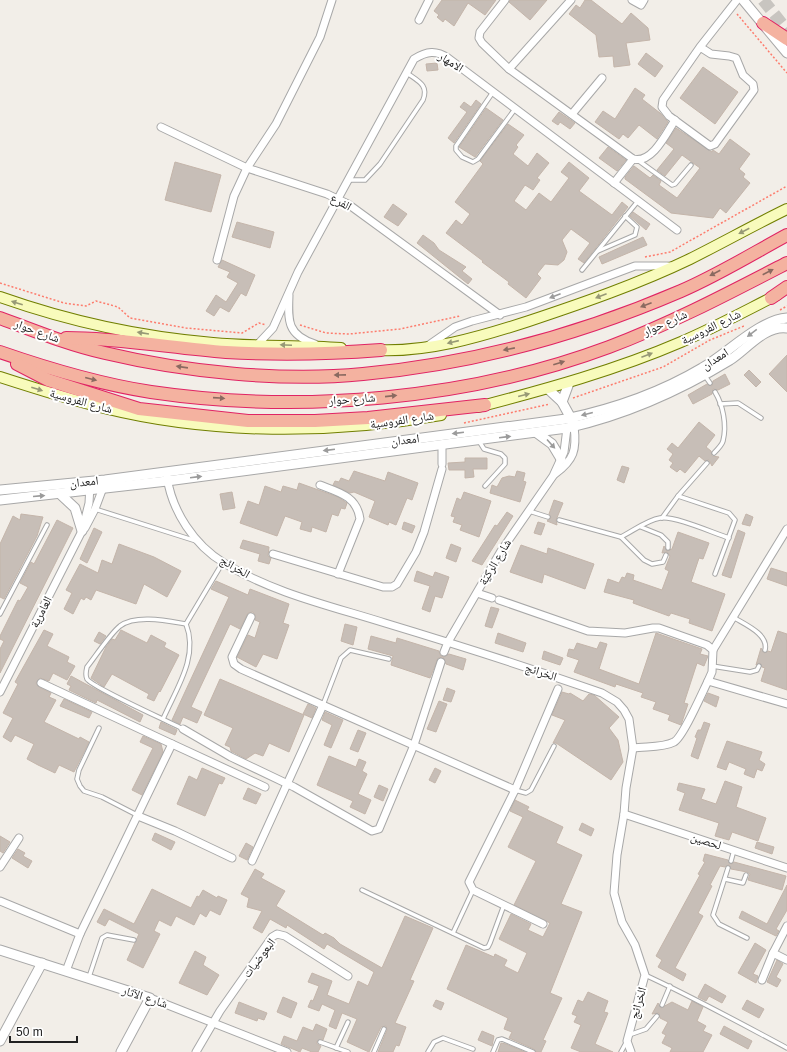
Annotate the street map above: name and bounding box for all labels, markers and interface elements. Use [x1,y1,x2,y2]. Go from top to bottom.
street label: الامهار [435,48,466,75]
street label: الفرع [327,191,354,214]
one-way arrow [739,228,750,234]
one-way arrow [763,269,774,275]
one-way arrow [710,270,721,276]
one-way arrow [549,294,561,300]
one-way arrow [594,294,606,300]
one-way arrow [10,300,22,306]
one-way arrow [640,302,652,308]
street label: شارع حوار [640,307,690,340]
street label: شارع الفروسية [679,307,743,348]
street label: شارع حوار [11,316,62,347]
one-way arrow [747,329,758,337]
one-way arrow [137,330,149,336]
one-way arrow [447,340,459,346]
one-way arrow [280,342,292,349]
street label: امعدان [699,345,731,373]
one-way arrow [503,346,516,352]
one-way arrow [642,352,654,358]
one-way arrow [553,360,565,366]
one-way arrow [176,364,188,370]
one-way arrow [334,371,346,378]
one-way arrow [85,376,97,382]
one-way arrow [32,386,44,392]
street label: شارع الفروسية [48,386,114,417]
street label: شارع حوار [327,390,376,409]
one-way arrow [518,392,530,398]
one-way arrow [385,393,397,400]
one-way arrow [213,395,225,402]
street label: شارع الفروسية [369,409,435,432]
one-way arrow [580,412,593,418]
one-way arrow [452,430,464,436]
street label: امعدان [390,431,420,449]
one-way arrow [499,434,511,440]
one-way arrow [546,439,555,450]
one-way arrow [323,447,335,453]
street label: امعدان [69,474,99,490]
one-way arrow [190,474,202,480]
one-way arrow [33,493,45,499]
street label: شارع الركيّة [476,536,515,588]
street label: الخرائج [217,553,253,581]
street label: العامرية [27,594,55,630]
street label: الخرائج [523,660,559,684]
street label: لحصين [689,830,723,853]
street label: البعوضيات [240,935,279,981]
street label: شارع الآثار [119,983,170,1012]
street label: الخرائج [627,985,649,1020]
scale bar [10,1018,77,1044]
text: 50 m [16,1025,43,1039]

